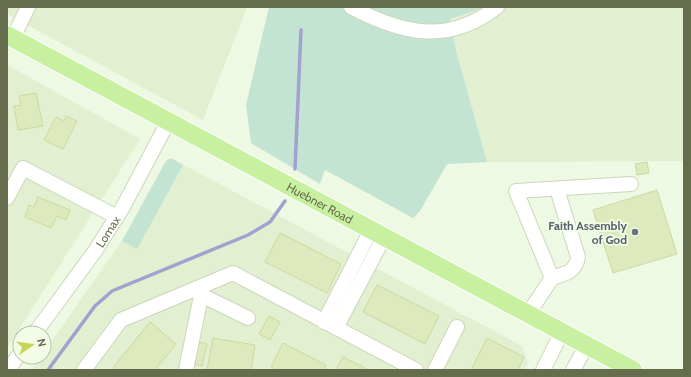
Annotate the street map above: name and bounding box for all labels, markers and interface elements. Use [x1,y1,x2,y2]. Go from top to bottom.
street label: Huebner Road [284,179,356,226]
street label: Lomax [92,212,123,250]
place label: Faith Assembly of God [548,218,628,247]
marker: Faith Assembly of God [630,227,640,237]
north arrow [12,325,52,365]
text: N [34,337,49,348]

